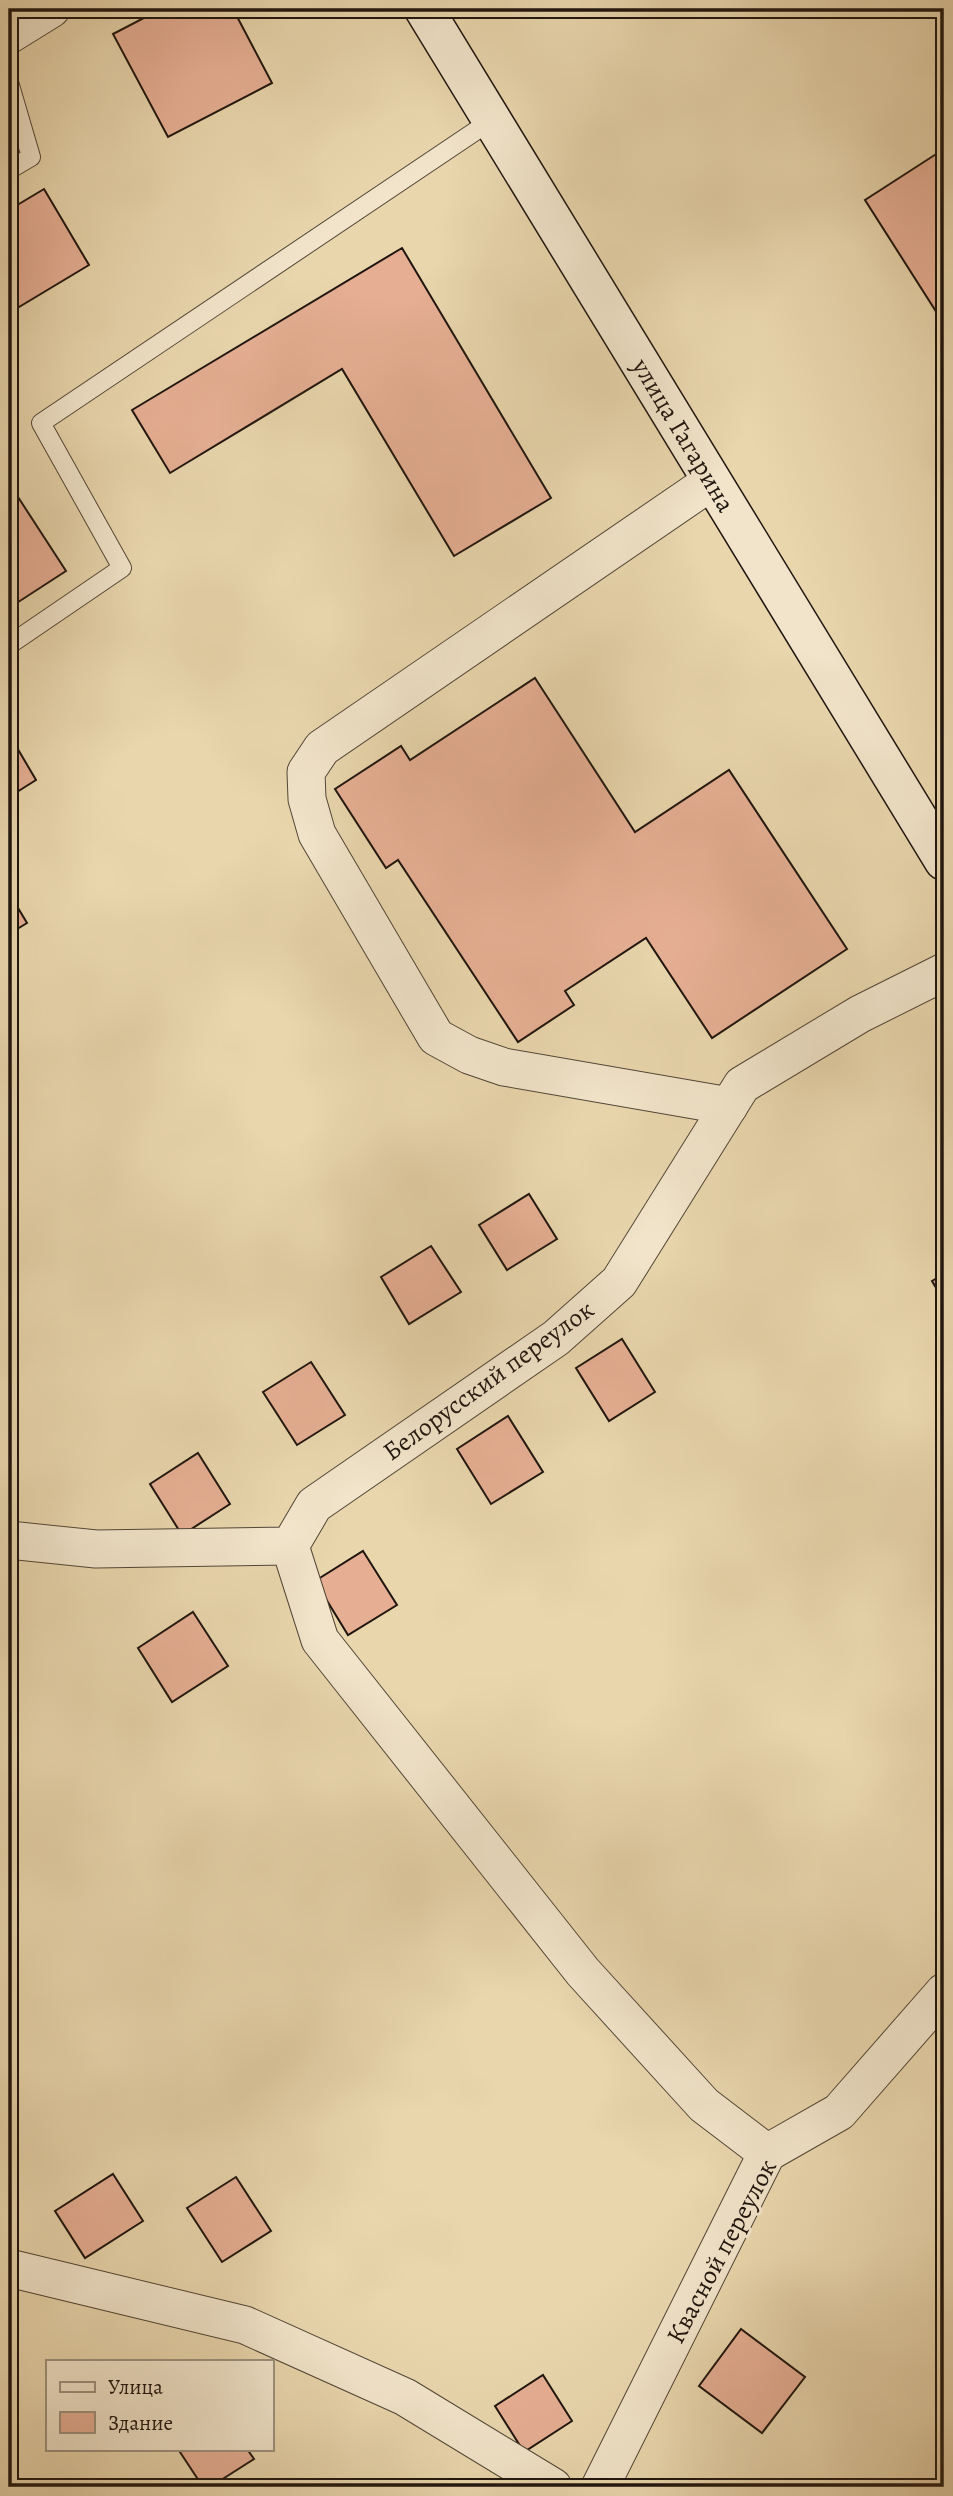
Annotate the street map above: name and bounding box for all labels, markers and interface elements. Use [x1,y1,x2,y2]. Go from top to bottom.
street label: улица Гагарина [623,351,743,519]
street label: Белорусский переулок [376,1292,601,1469]
street label: Квасной переулок [658,2153,785,2350]
legend [46,2360,273,2450]
text: Улица [108,2373,163,2401]
text: Здание [108,2409,173,2437]

